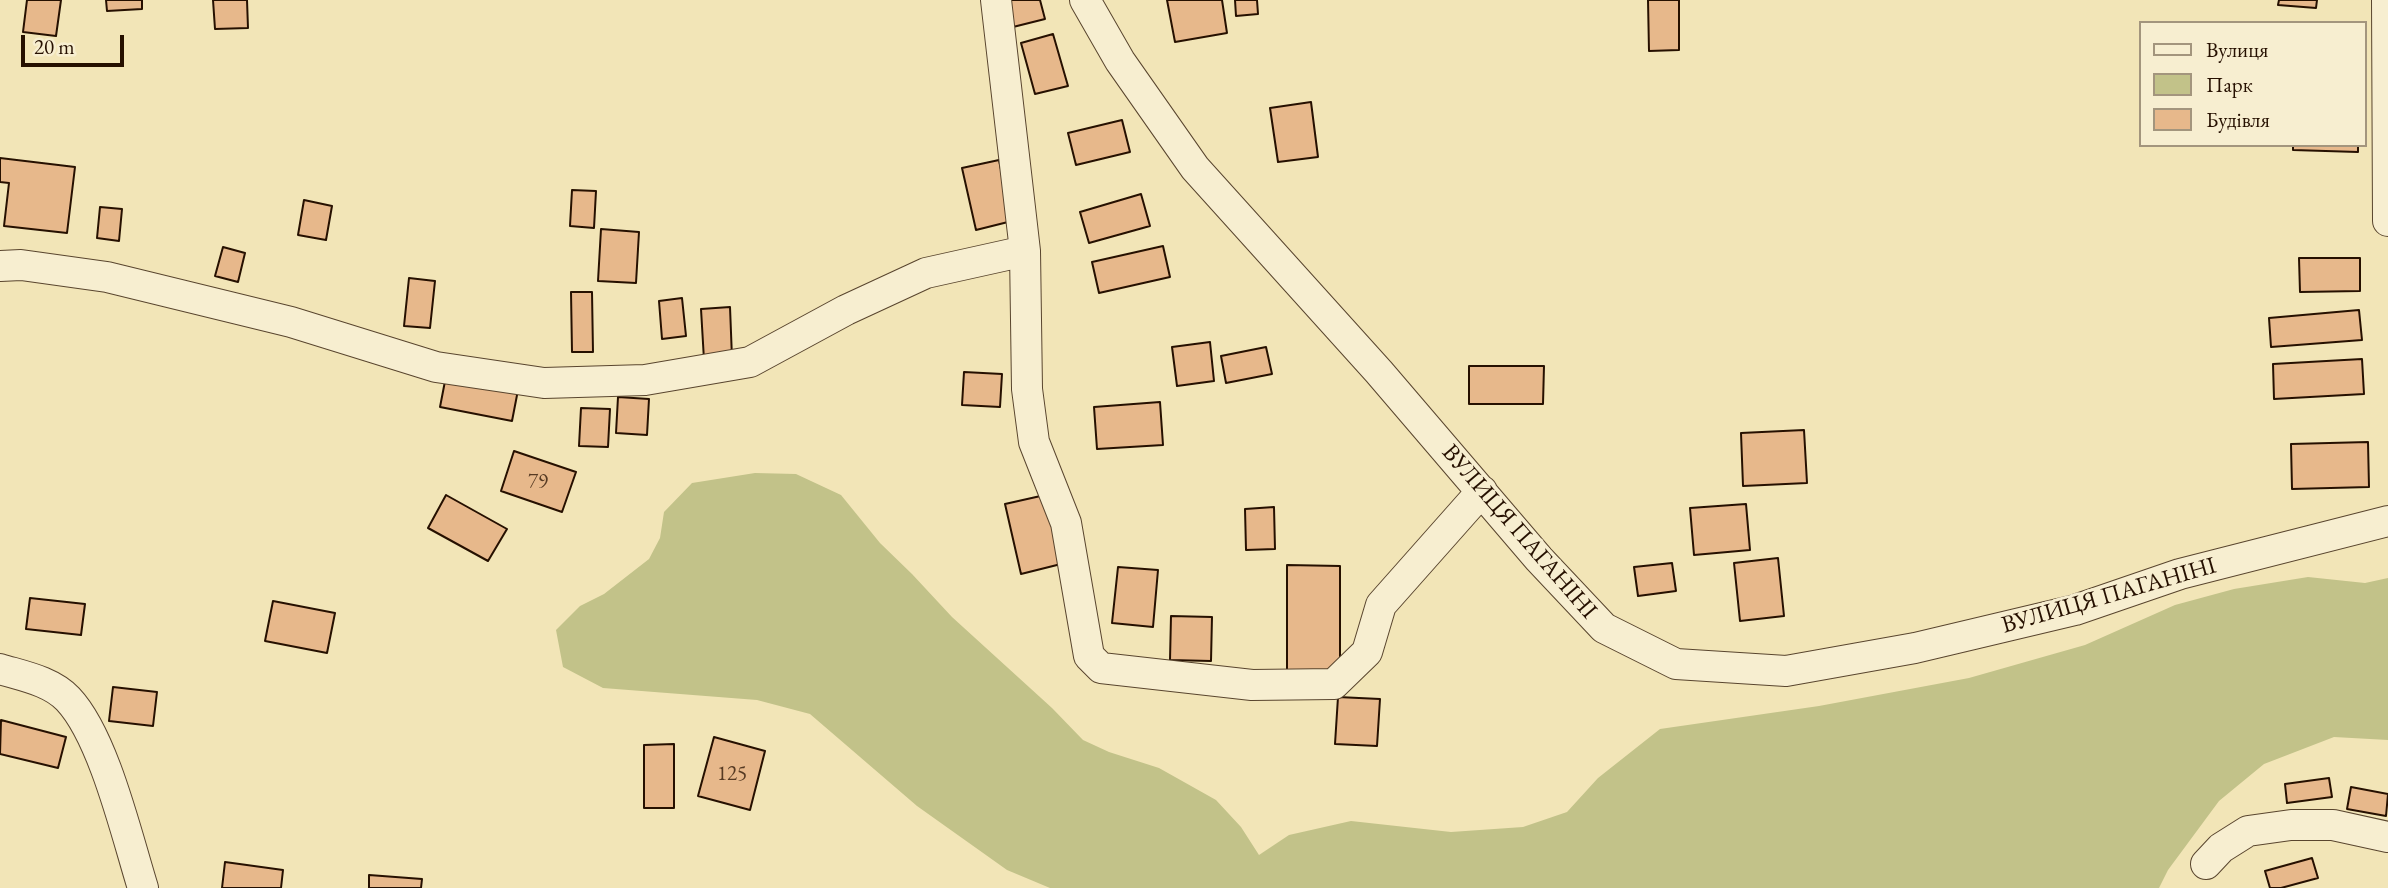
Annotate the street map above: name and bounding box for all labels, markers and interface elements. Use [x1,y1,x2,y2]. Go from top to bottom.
scale bar [24,21,128,65]
legend [2140,21,2367,147]
text: 20 m [34,33,75,60]
text: Вулиця [2206,36,2268,63]
text: Парк [2206,71,2253,98]
text: Будівля [2206,106,2270,133]
street label: ВУЛИЦЯ ПАГАНІНІ [1435,439,1603,625]
house number: 79 [528,469,548,495]
street label: ВУЛИЦЯ ПАГАНІНІ [1998,552,2220,640]
house number: 125 [717,761,747,787]

